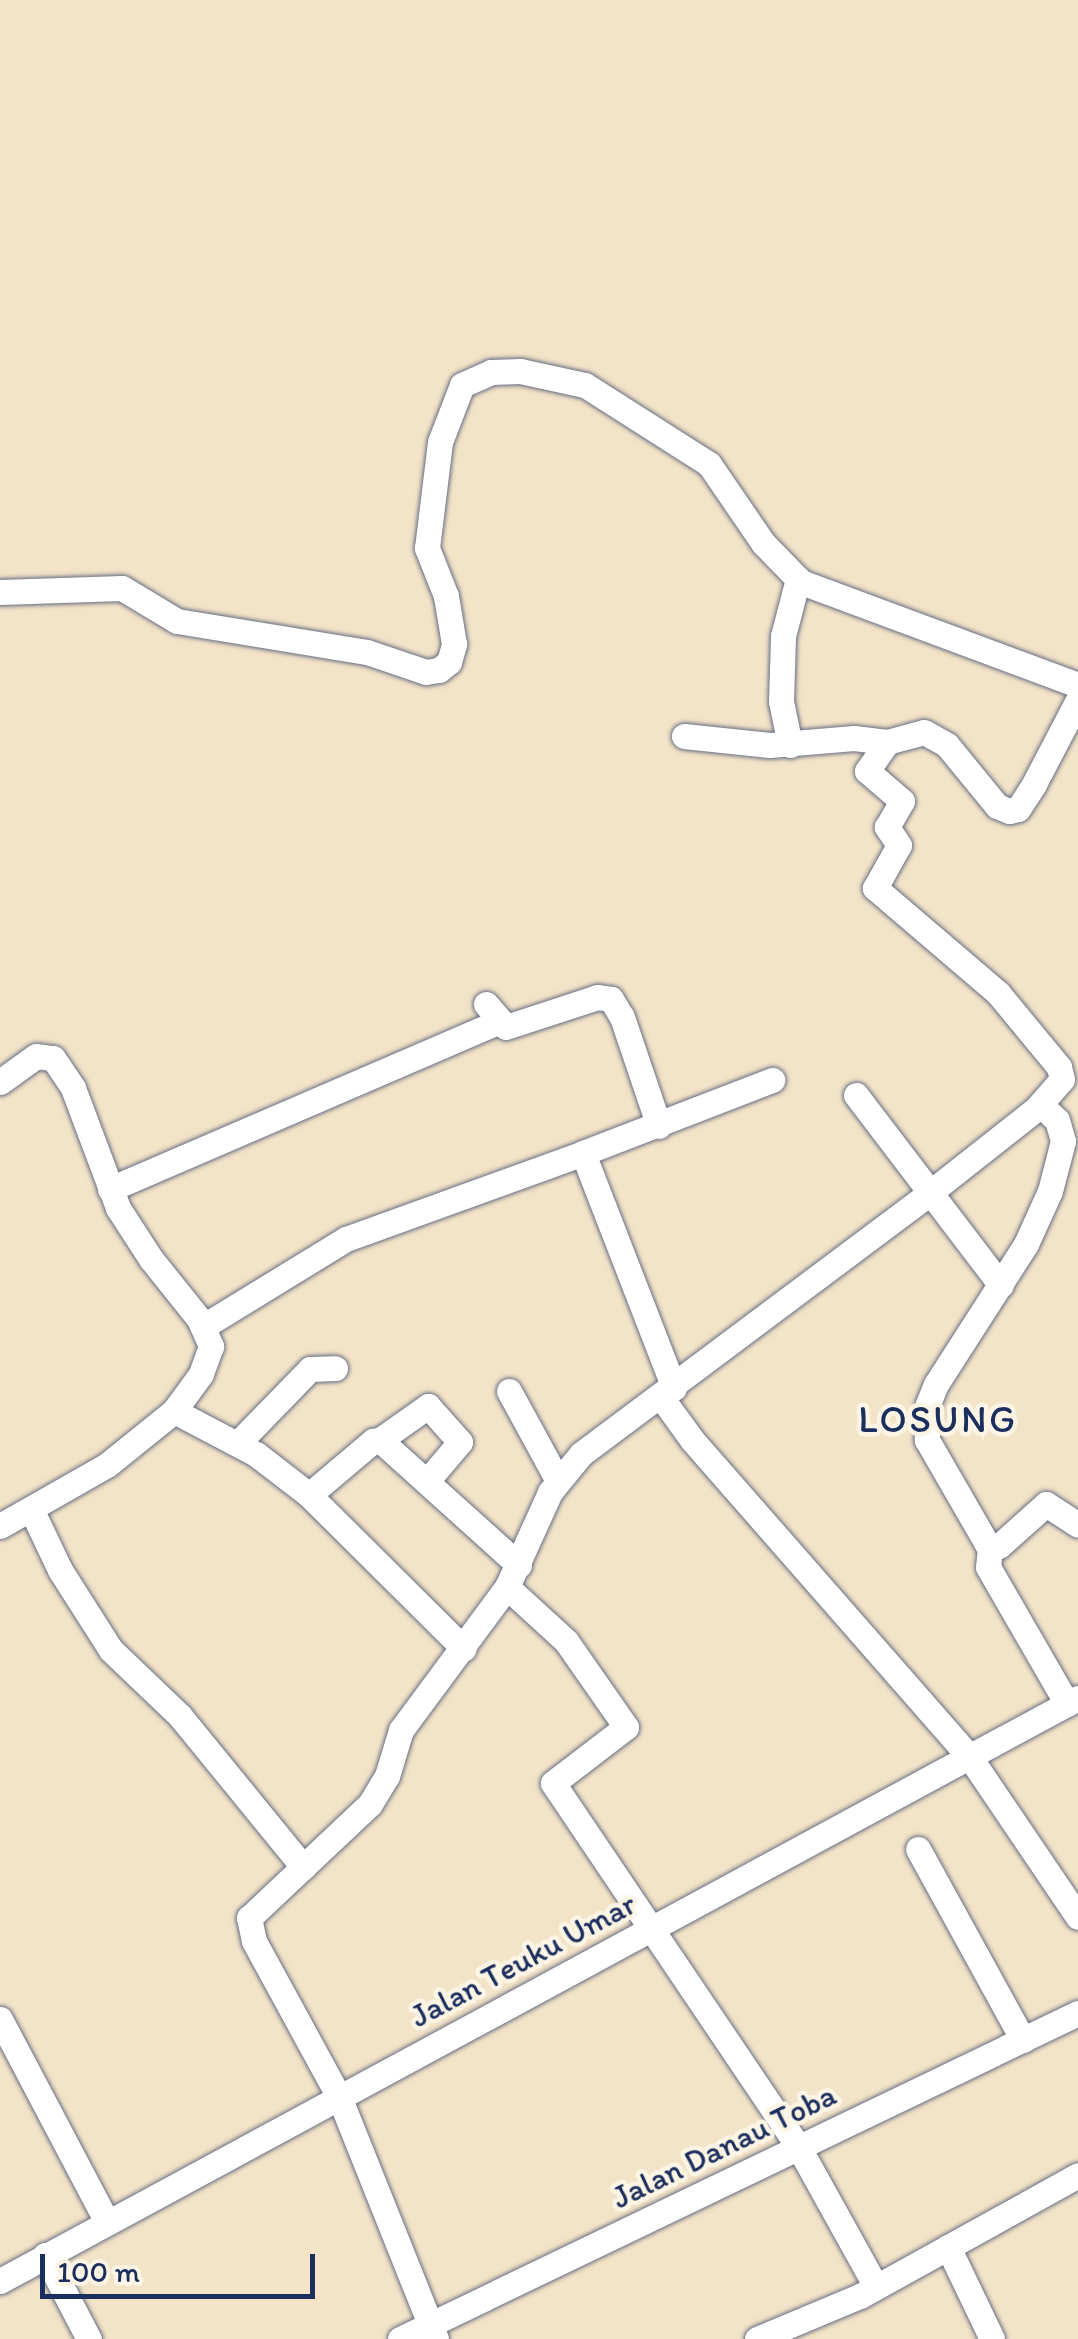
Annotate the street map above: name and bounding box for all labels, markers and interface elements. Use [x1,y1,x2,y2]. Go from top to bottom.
district label: LOSUNG [858,1397,1018,1443]
street label: Jalan Teuku Umar [405,1885,641,2035]
street label: Jalan Danau Toba [607,2076,841,2216]
scale bar [45,2234,320,2296]
text: 100 m [57,2253,140,2290]

